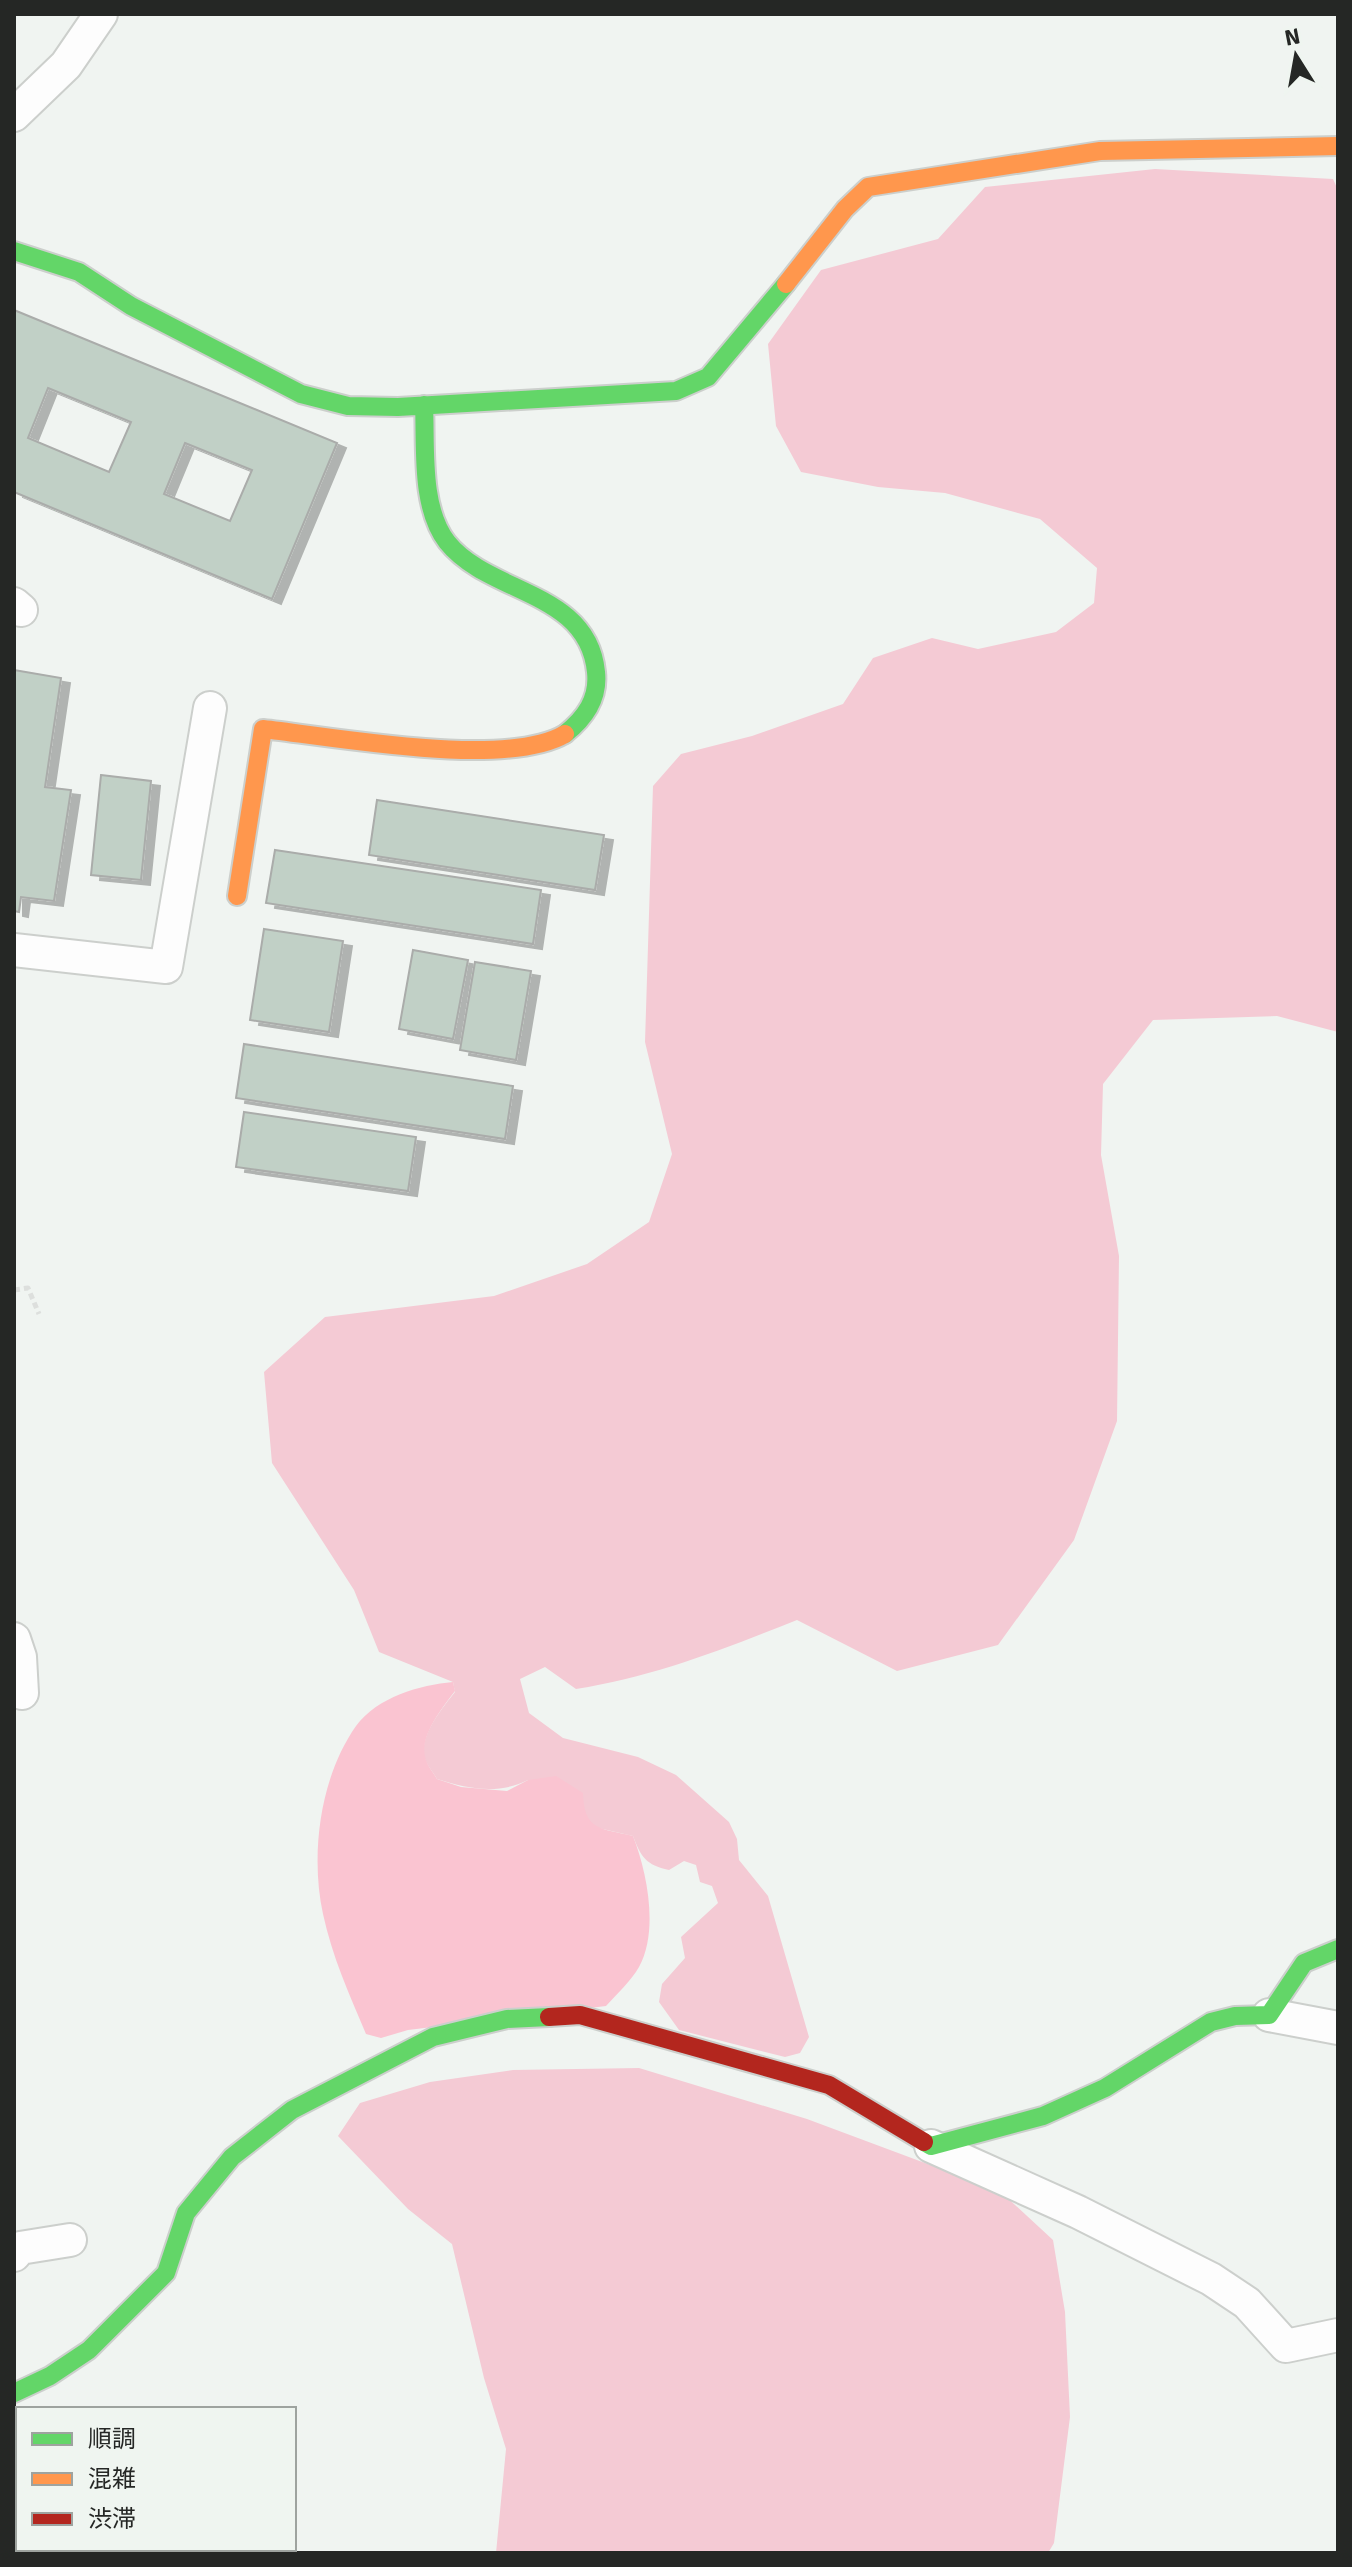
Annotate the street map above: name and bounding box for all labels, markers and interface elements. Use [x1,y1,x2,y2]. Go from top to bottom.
north arrow [1256,16,1336,96]
text: N [1282,22,1302,52]
legend [16,2407,296,2551]
text: 順調 [88,2424,136,2454]
text: 混雑 [88,2464,136,2494]
text: 渋滞 [88,2504,136,2534]

